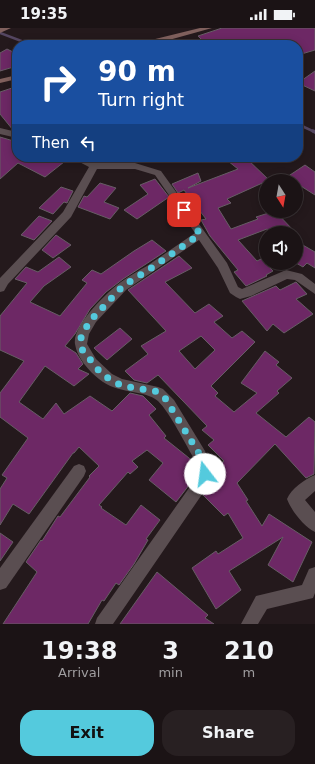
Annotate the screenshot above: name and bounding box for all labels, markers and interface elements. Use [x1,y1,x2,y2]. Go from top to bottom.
text: 19:35 [20,5,68,23]
text: 90 m [98,55,176,88]
icon: right [32,56,84,108]
text: Turn right [98,89,184,110]
icon: left [77,132,99,154]
text: Then [32,134,69,152]
north arrow [259,174,303,218]
map controls [259,174,303,270]
pin [167,193,201,227]
icon: arrive [173,199,195,221]
button: sound [259,226,303,270]
position arrow [184,453,226,495]
text: 19:38 [41,637,117,665]
text: 3 [162,637,179,665]
text: 210 [224,637,274,665]
text: Arrival [58,665,100,680]
text: min [158,665,183,680]
text: m [243,665,255,680]
button: Exit [20,710,154,756]
button: Share [162,710,295,756]

